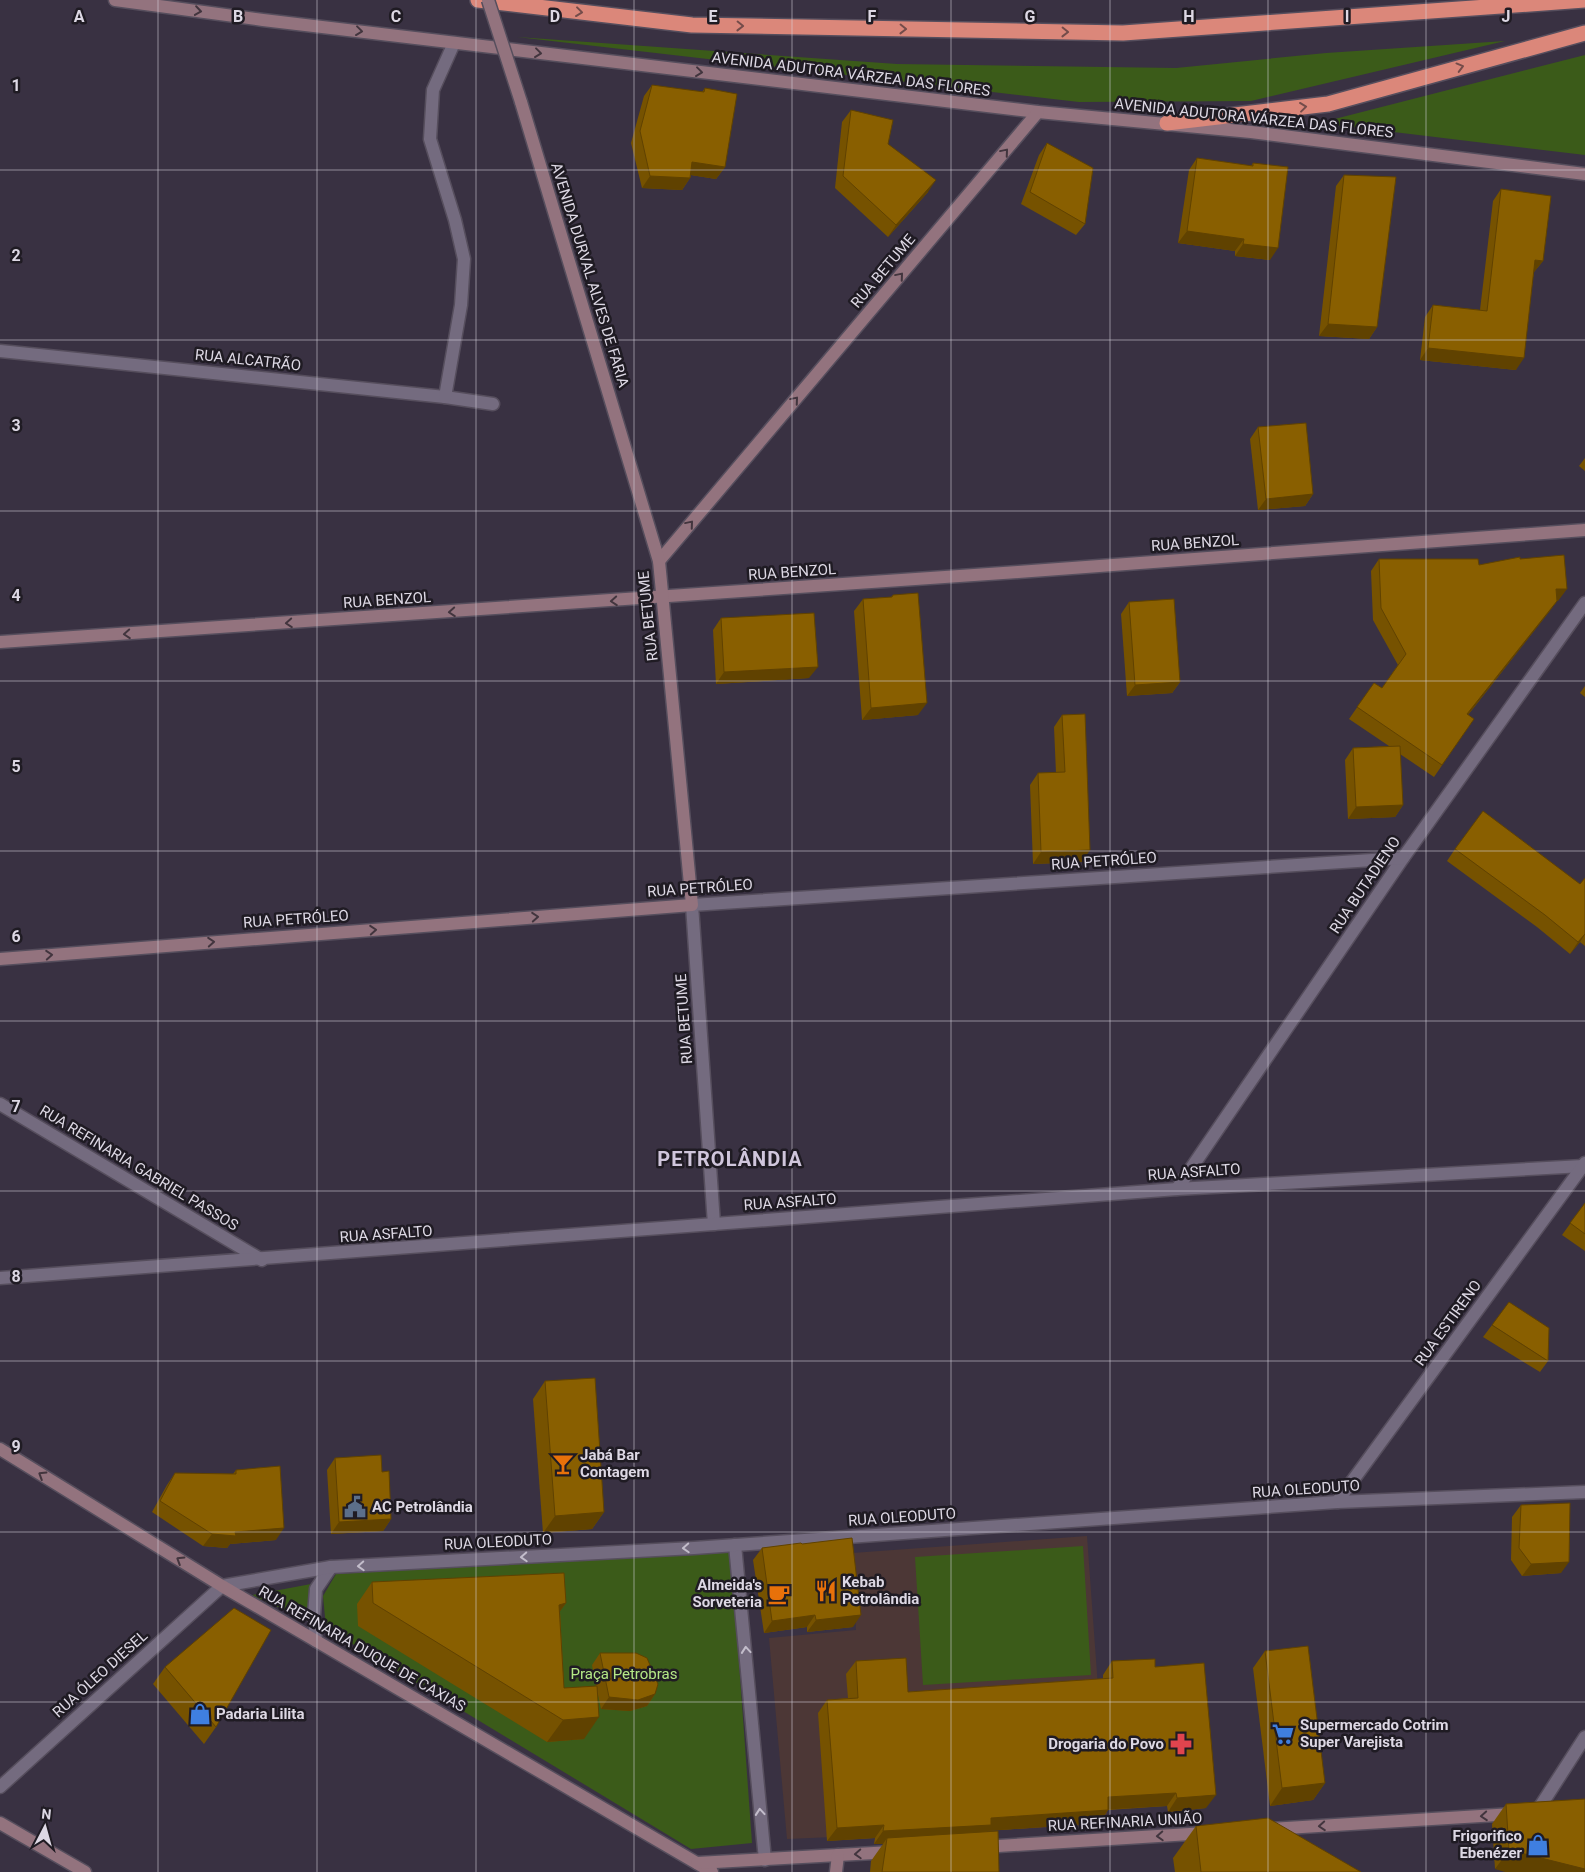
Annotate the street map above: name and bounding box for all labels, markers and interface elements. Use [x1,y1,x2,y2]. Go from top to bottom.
one-way arrow [194,5,202,16]
one-way arrow [575,6,583,17]
text: A [74,7,85,26]
text: B [233,7,243,26]
text: C [391,7,401,26]
text: D [550,7,560,26]
text: E [709,7,718,26]
text: F [868,7,877,26]
text: G [1025,7,1036,26]
text: H [1183,7,1195,26]
text: I [1345,7,1349,26]
text: J [1502,7,1510,26]
one-way arrow [737,21,745,31]
one-way arrow [900,24,907,34]
one-way arrow [355,25,363,36]
one-way arrow [1062,27,1070,37]
one-way arrow [534,47,542,58]
street label: AVENIDA ADUTORA VÁRZEA DAS FLORES [711,48,991,100]
one-way arrow [1455,63,1464,73]
one-way arrow [695,66,703,77]
text: 1 [11,76,21,95]
street label: AVENIDA ADUTORA VÁRZEA DAS FLORES [1114,94,1394,142]
one-way arrow [1299,102,1307,113]
one-way arrow [999,148,1008,157]
street label: AVENIDA DURVAL ALVES DE FARIA [547,161,633,390]
street label: RUA BETUME [847,230,919,312]
text: 2 [11,246,21,265]
one-way arrow [894,272,903,281]
street label: RUA ALCATRÃO [194,345,302,375]
one-way arrow [790,397,798,406]
text: 3 [11,416,21,435]
one-way arrow [685,521,693,530]
street label: RUA BENZOL [1150,531,1240,555]
street label: RUA BENZOL [747,560,837,584]
street label: RUA BETUME [634,570,662,662]
text: 4 [11,586,21,605]
street label: RUA BENZOL [342,588,432,612]
one-way arrow [609,595,617,606]
one-way arrow [447,606,455,617]
one-way arrow [285,617,293,628]
one-way arrow [123,628,131,639]
text: 5 [11,757,21,776]
street label: RUA BUTADIENO [1326,833,1404,937]
street label: RUA PETRÓLEO [1051,848,1157,874]
street label: RUA PETRÓLEO [647,875,753,901]
street label: RUA PETRÓLEO [243,906,349,932]
one-way arrow [531,912,539,923]
one-way arrow [369,924,377,935]
text: 6 [11,927,21,946]
one-way arrow [207,937,215,948]
one-way arrow [45,950,53,961]
street label: RUA BETUME [672,973,696,1065]
text: 7 [11,1097,21,1116]
street label: RUA REFINARIA GABRIEL PASSOS [37,1101,242,1235]
district label: PETROLÂNDIA [657,1147,803,1171]
street label: RUA ASFALTO [1147,1160,1241,1184]
street label: RUA ASFALTO [743,1190,837,1214]
street label: RUA ASFALTO [339,1222,433,1246]
text: 8 [11,1267,21,1286]
street label: RUA ESTIRENO [1411,1277,1485,1369]
text: 9 [11,1437,21,1456]
place label: Jabá Bar Contagem [580,1446,649,1481]
bar icon: Jabá Bar Contagem [550,1451,576,1477]
one-way arrow [39,1472,48,1481]
street label: RUA OLEODUTO [1251,1476,1361,1502]
public building icon: AC Petrolândia [342,1494,368,1520]
place label: AC Petrolândia [372,1498,473,1516]
street label: RUA OLEODUTO [847,1504,957,1530]
street label: RUA OLEODUTO [444,1530,552,1554]
one-way arrow [682,1543,690,1554]
one-way arrow [519,1552,527,1563]
one-way arrow [177,1557,186,1567]
one-way arrow [357,1560,365,1571]
place label: Kebab Petrolândia [842,1573,919,1608]
place label: Almeida's Sorveteria [692,1576,762,1611]
restaurant icon: Kebab Petrolândia [813,1578,839,1604]
cafe icon: Almeida's Sorveteria [766,1581,792,1607]
street label: RUA REFINARIA DUQUE DE CAXIAS [255,1582,469,1716]
street label: RUA ÓLEO DIESEL [49,1627,151,1721]
one-way arrow [740,1646,751,1654]
park label: Praça Petrobras [571,1665,677,1683]
shop icon: Padaria Lilita [187,1701,213,1727]
place label: Padaria Lilita [216,1705,304,1723]
place label: Supermercado Cotrim Super Varejista [1300,1716,1448,1751]
supermarket icon: Supermercado Cotrim Super Varejista [1270,1721,1296,1747]
pharmacy icon: Drogaria do Povo [1168,1731,1194,1757]
place label: Drogaria do Povo [1048,1735,1164,1753]
north arrow [20,1802,70,1852]
text: N [41,1806,52,1823]
one-way arrow [755,1808,766,1816]
street label: RUA REFINARIA UNIÃO [1047,1809,1203,1835]
one-way arrow [1480,1811,1488,1822]
one-way arrow [1317,1821,1325,1832]
place label: Frigorifico Ebenézer [1453,1827,1523,1862]
one-way arrow [1155,1830,1163,1841]
shop icon: Frigorifico Ebenézer [1525,1832,1551,1858]
one-way arrow [853,1849,861,1860]

